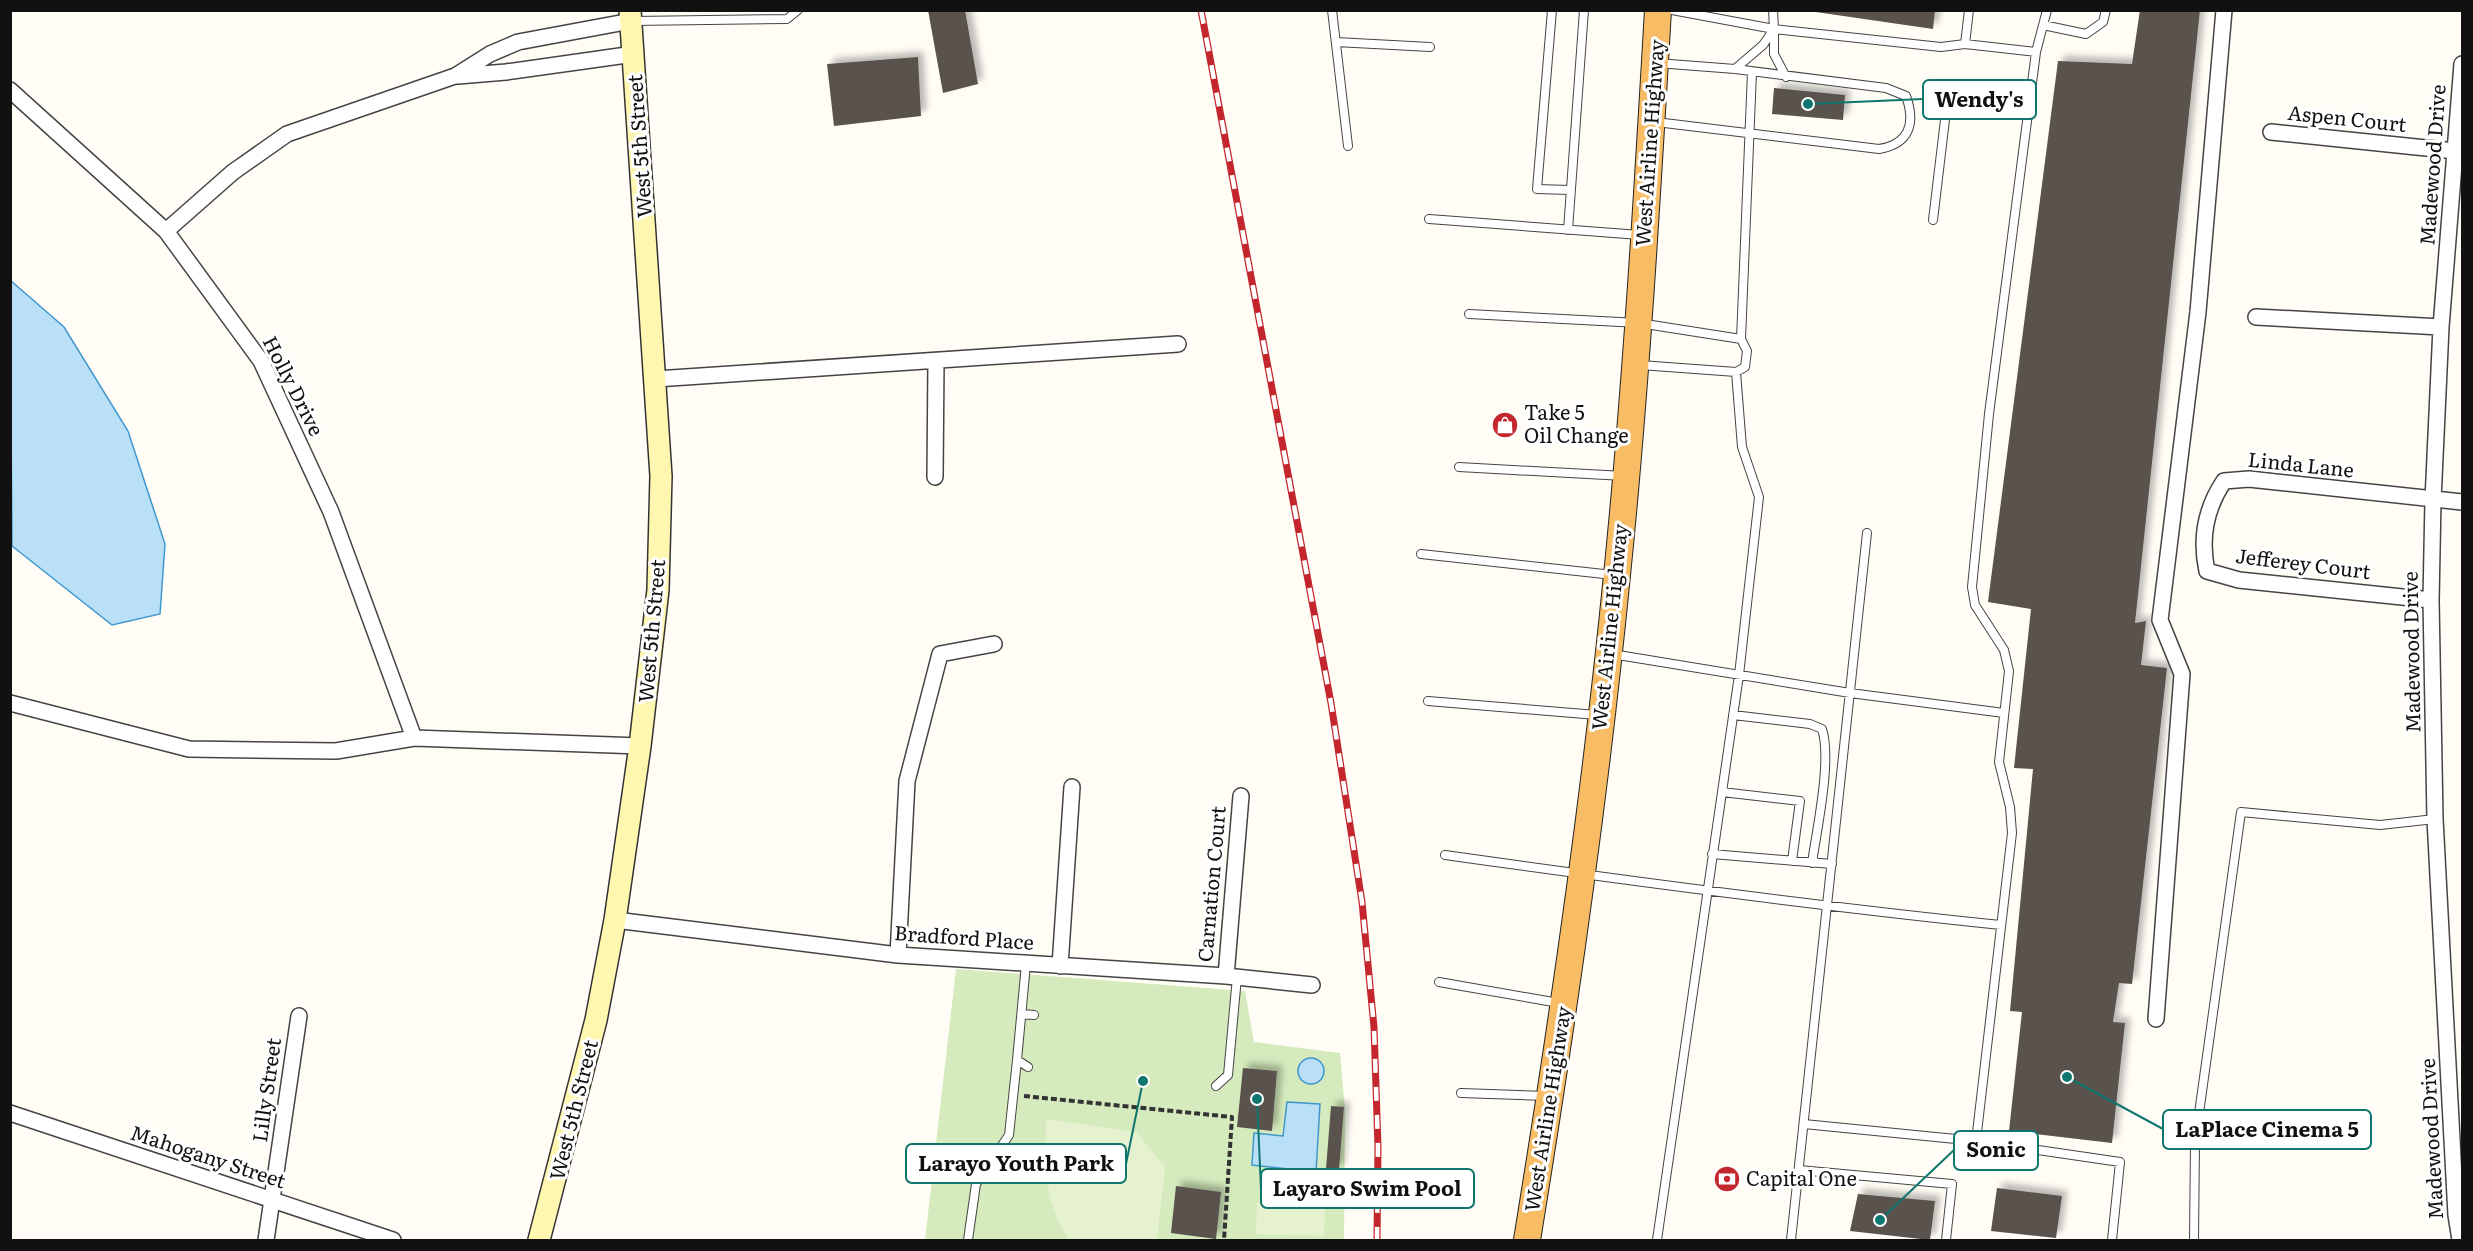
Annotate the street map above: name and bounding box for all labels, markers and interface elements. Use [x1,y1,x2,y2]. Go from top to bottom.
street label: West Airline Highway [1626,38,1670,247]
street label: West 5th Street [618,73,658,219]
callout: Wendy's [1923,80,2036,119]
text: Wendy's [1935,82,2023,113]
street label: Madewood Drive [2410,83,2452,247]
street label: Aspen Court [2286,96,2408,138]
street label: Holly Drive [257,330,333,440]
place label: Take 5 Oil Change [1524,396,1629,449]
shop icon: Take 5 Oil Change [1490,410,1520,440]
street label: Linda Lane [2247,443,2356,483]
street label: West Airline Highway [1582,522,1634,732]
street label: Jefferey Court [2234,539,2372,585]
street label: West 5th Street [629,558,671,704]
street label: Madewood Drive [2394,571,2426,733]
street label: Carnation Court [1188,805,1232,963]
street label: Bradford Place [893,916,1035,956]
street label: West Airline Highway [1515,1003,1577,1213]
street label: Lilly Street [243,1036,287,1144]
street label: West 5th Street [540,1036,604,1183]
street label: Madewood Drive [2411,1058,2449,1221]
callout: LaPlace Cinema 5 [2163,1110,2371,1149]
text: LaPlace Cinema 5 [2175,1112,2359,1143]
street label: Mahogany Street [127,1116,290,1194]
callout: Sonic [1954,1131,2038,1170]
text: Sonic [1966,1132,2026,1163]
callout: Larayo Youth Park [906,1144,1126,1183]
text: Larayo Youth Park [918,1146,1115,1177]
place label: Capital One [1746,1162,1857,1192]
bank icon: Capital One [1712,1164,1742,1194]
callout: Layaro Swim Pool [1261,1169,1474,1208]
text: Layaro Swim Pool [1272,1171,1462,1202]

